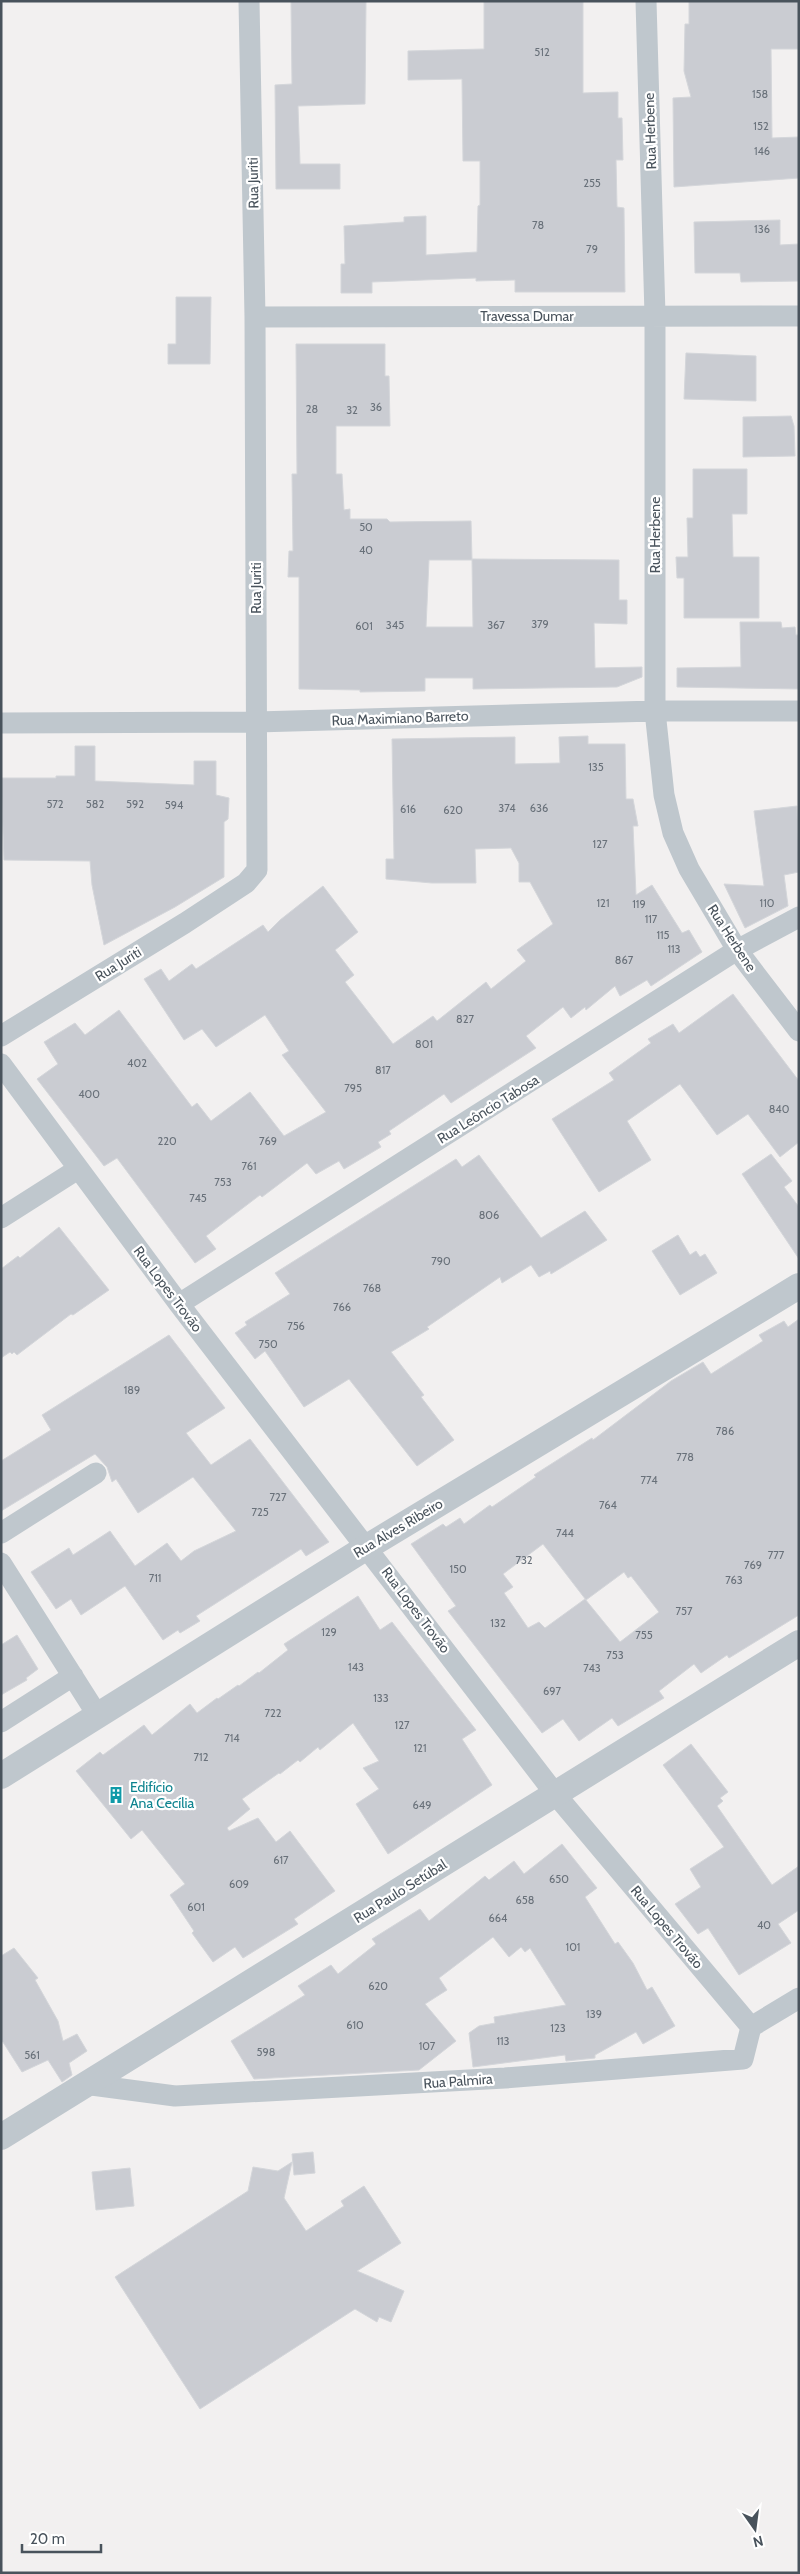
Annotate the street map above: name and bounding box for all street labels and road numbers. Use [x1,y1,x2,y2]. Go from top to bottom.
street label: Rua Herbene [640,92,660,170]
street label: Rua Juriti [244,157,262,209]
street label: Travessa Dumar [480,307,574,325]
street label: Rua Herbene [646,497,664,573]
street label: Rua Juriti [247,562,265,614]
street label: Rua Maximiano Barreto [331,707,469,729]
street label: Rua Herbene [704,901,760,975]
street label: Rua Juriti [91,943,145,985]
street label: Rua Leôncio Tabosa [434,1070,542,1148]
street label: Rua Lopes Trovão [130,1242,206,1336]
street label: Rua Alves Ribeiro [350,1494,446,1562]
street label: Rua Lopes Trovão [378,1563,454,1657]
street label: Rua Paulo Setúbal [350,1855,451,1927]
street label: Rua Lopes Trovão [627,1882,707,1973]
street label: Rua Palmira [423,2070,494,2092]

